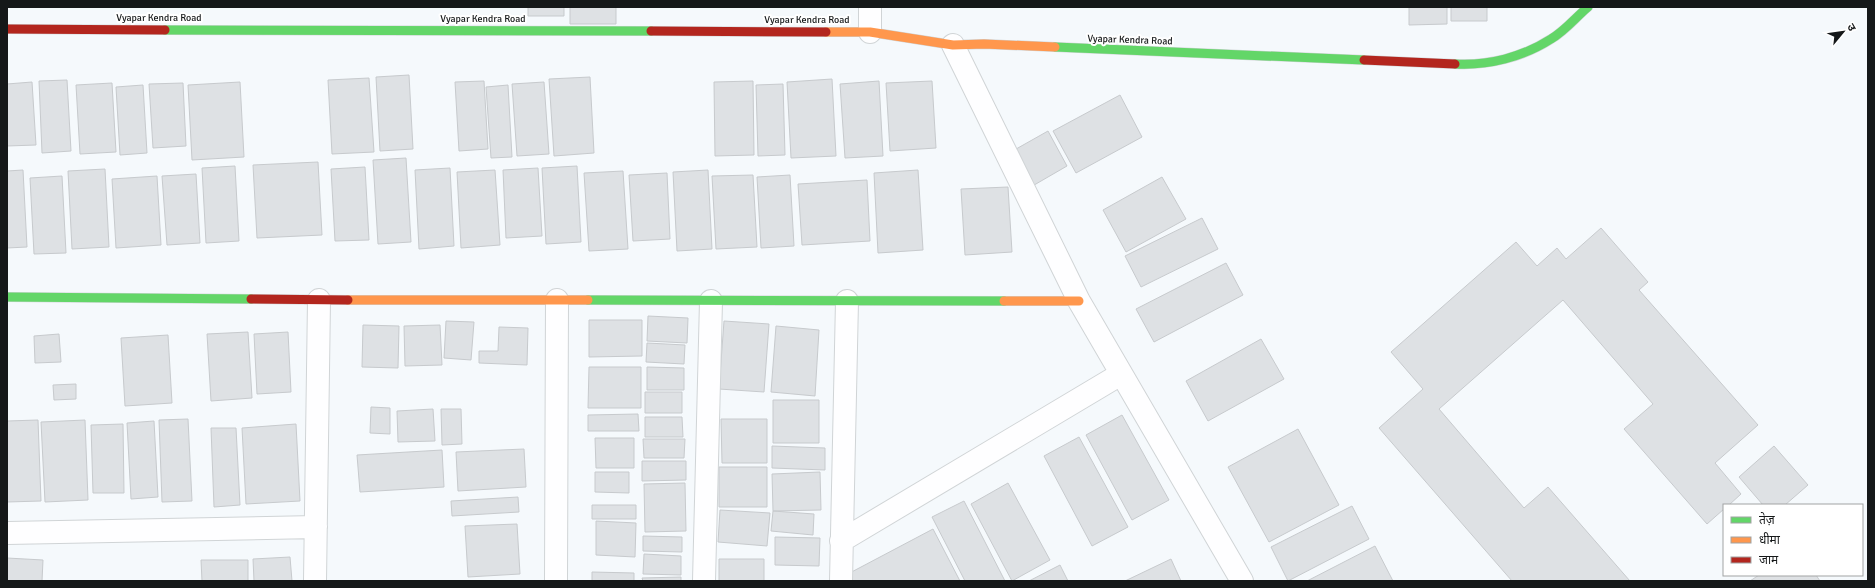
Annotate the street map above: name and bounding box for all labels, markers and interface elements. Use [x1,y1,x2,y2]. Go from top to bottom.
street label: Vyapar Kendra Road [116,12,202,24]
north arrow [1823,12,1863,52]
street label: Vyapar Kendra Road [440,13,526,25]
street label: Vyapar Kendra Road [764,14,850,26]
text: उ [1844,21,1859,34]
street label: Vyapar Kendra Road [1087,33,1173,47]
legend [1723,504,1863,576]
text: तेज़ [1759,512,1776,528]
text: धीमा [1759,532,1781,548]
text: जाम [1759,553,1779,568]

